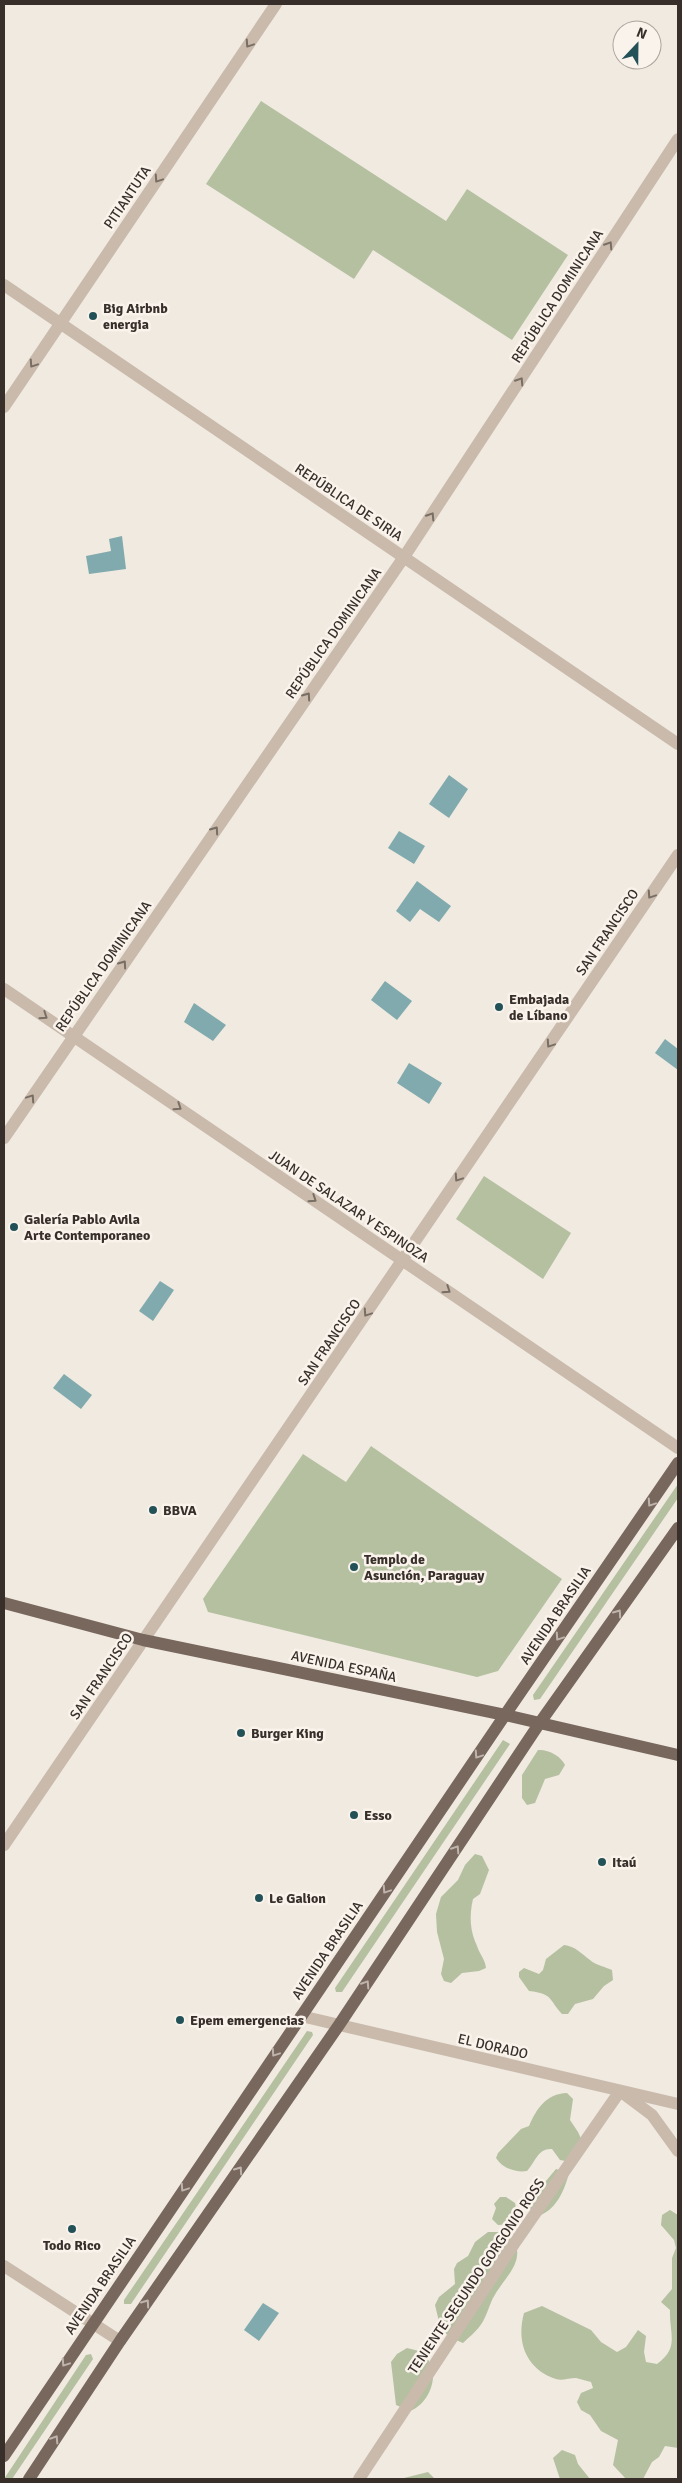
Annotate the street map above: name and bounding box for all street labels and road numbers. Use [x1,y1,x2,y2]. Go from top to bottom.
street label: PITIANTUTA [100,162,155,232]
street label: REPÚBLICA DOMINICANA [508,226,607,366]
street label: REPÚBLICA DE SIRIA [292,460,406,545]
street label: REPÚBLICA DOMINICANA [282,564,385,702]
street label: SAN FRANCISCO [572,886,643,979]
street label: REPÚBLICA DOMINICANA [52,897,155,1035]
street label: JUAN DE SALAZAR Y ESPINOZA [265,1146,432,1267]
street label: SAN FRANCISCO [294,1296,365,1389]
street label: AVENIDA BRASILIA [516,1562,595,1668]
street label: SAN FRANCISCO [66,1630,137,1723]
street label: AVENIDA ESPAÑA [290,1647,399,1686]
street label: AVENIDA BRASILIA [288,1897,367,2003]
street label: EL DORADO [456,2030,530,2063]
street label: TENIENTE SEGUNDO GORGONIO ROSS [404,2175,548,2377]
street label: AVENIDA BRASILIA [61,2232,140,2338]

